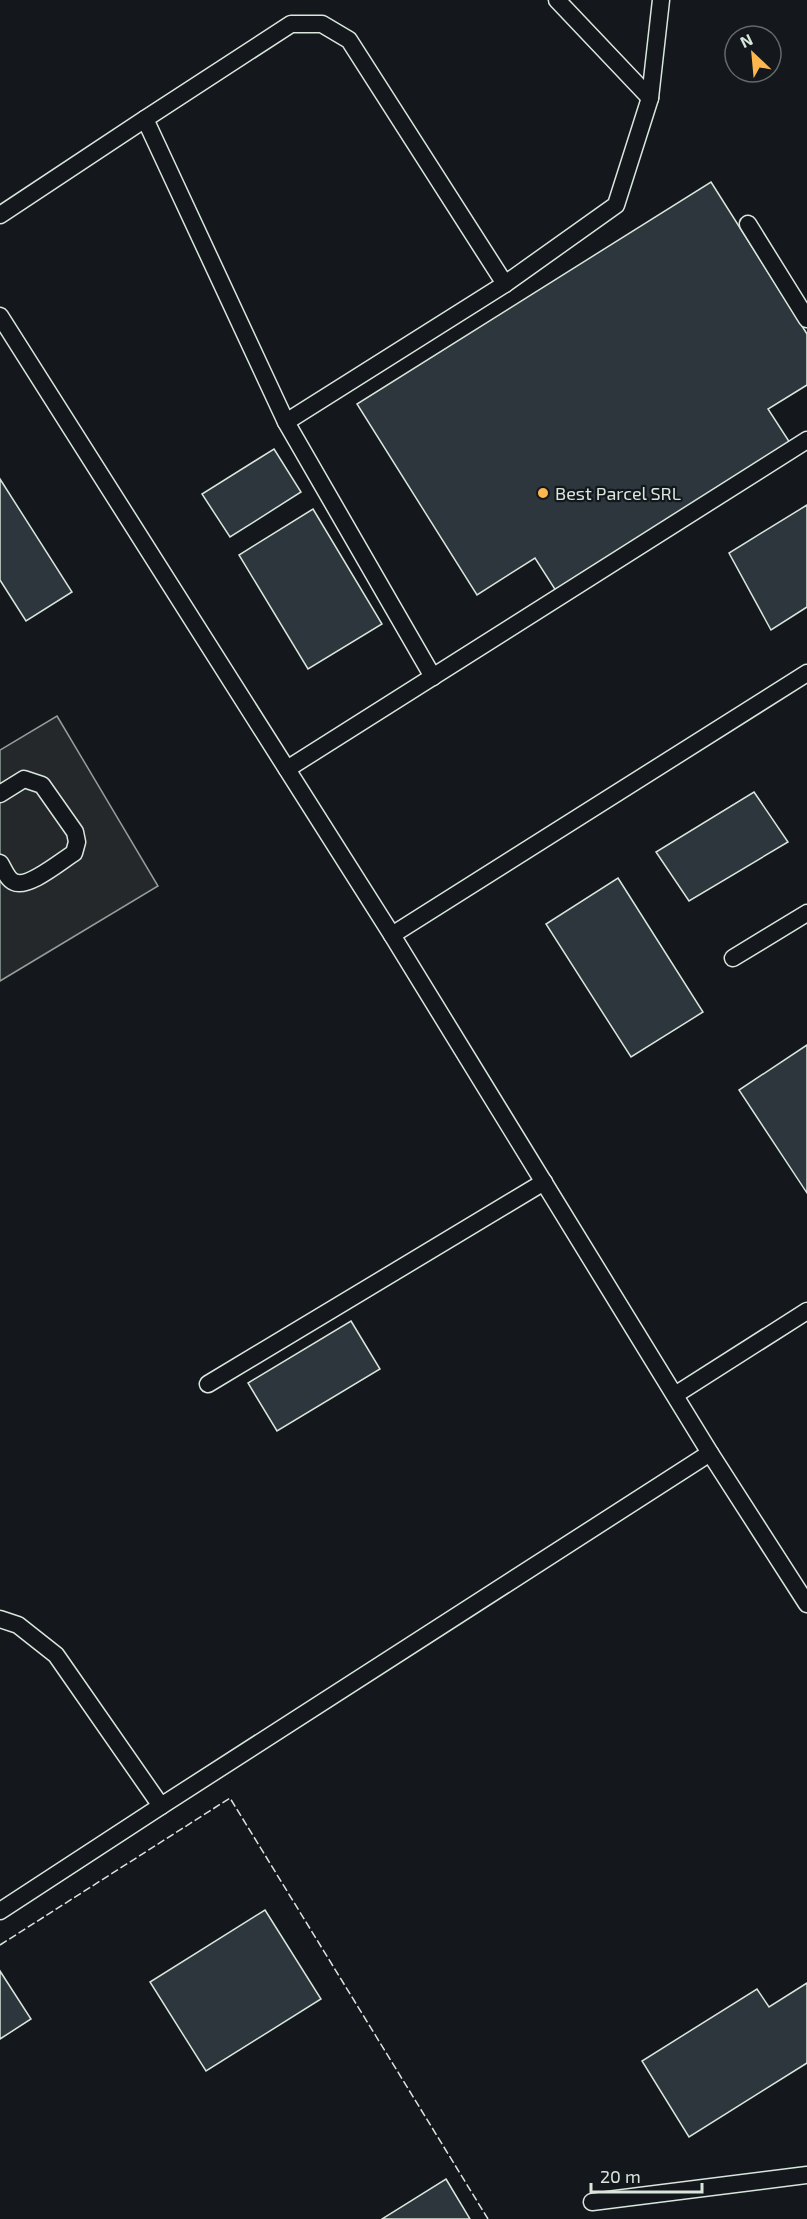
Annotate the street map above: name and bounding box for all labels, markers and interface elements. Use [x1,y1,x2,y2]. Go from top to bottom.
north arrow [723,24,783,84]
text: N [737,29,756,51]
place label: Best Parcel SRL [555,482,681,504]
marker: Best Parcel SRL [536,486,550,500]
scale bar [591,2156,702,2194]
text: 20 m [600,2165,641,2187]

